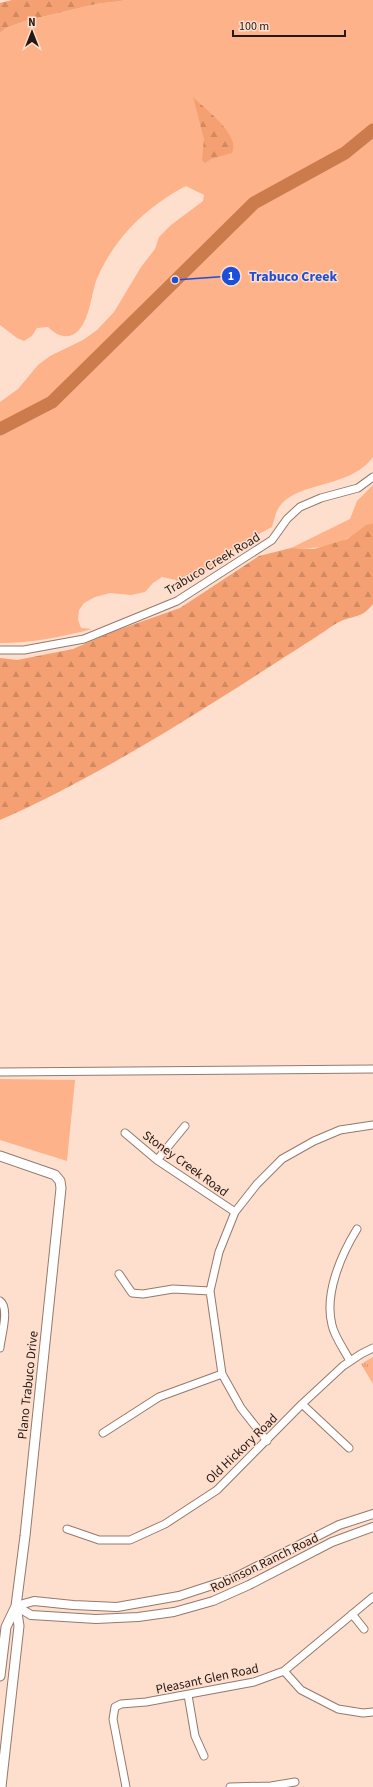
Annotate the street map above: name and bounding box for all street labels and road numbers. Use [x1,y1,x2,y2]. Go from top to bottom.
street label: Trabuco Creek Road [161,528,264,599]
street label: Stoney Creek Road [139,1127,232,1201]
street label: Plano Trabuco Drive [13,1330,43,1440]
street label: Old Hickory Road [202,1410,282,1488]
street label: Robinson Ranch Road [207,1529,322,1597]
street label: Pleasant Glen Road [154,1659,260,1699]

